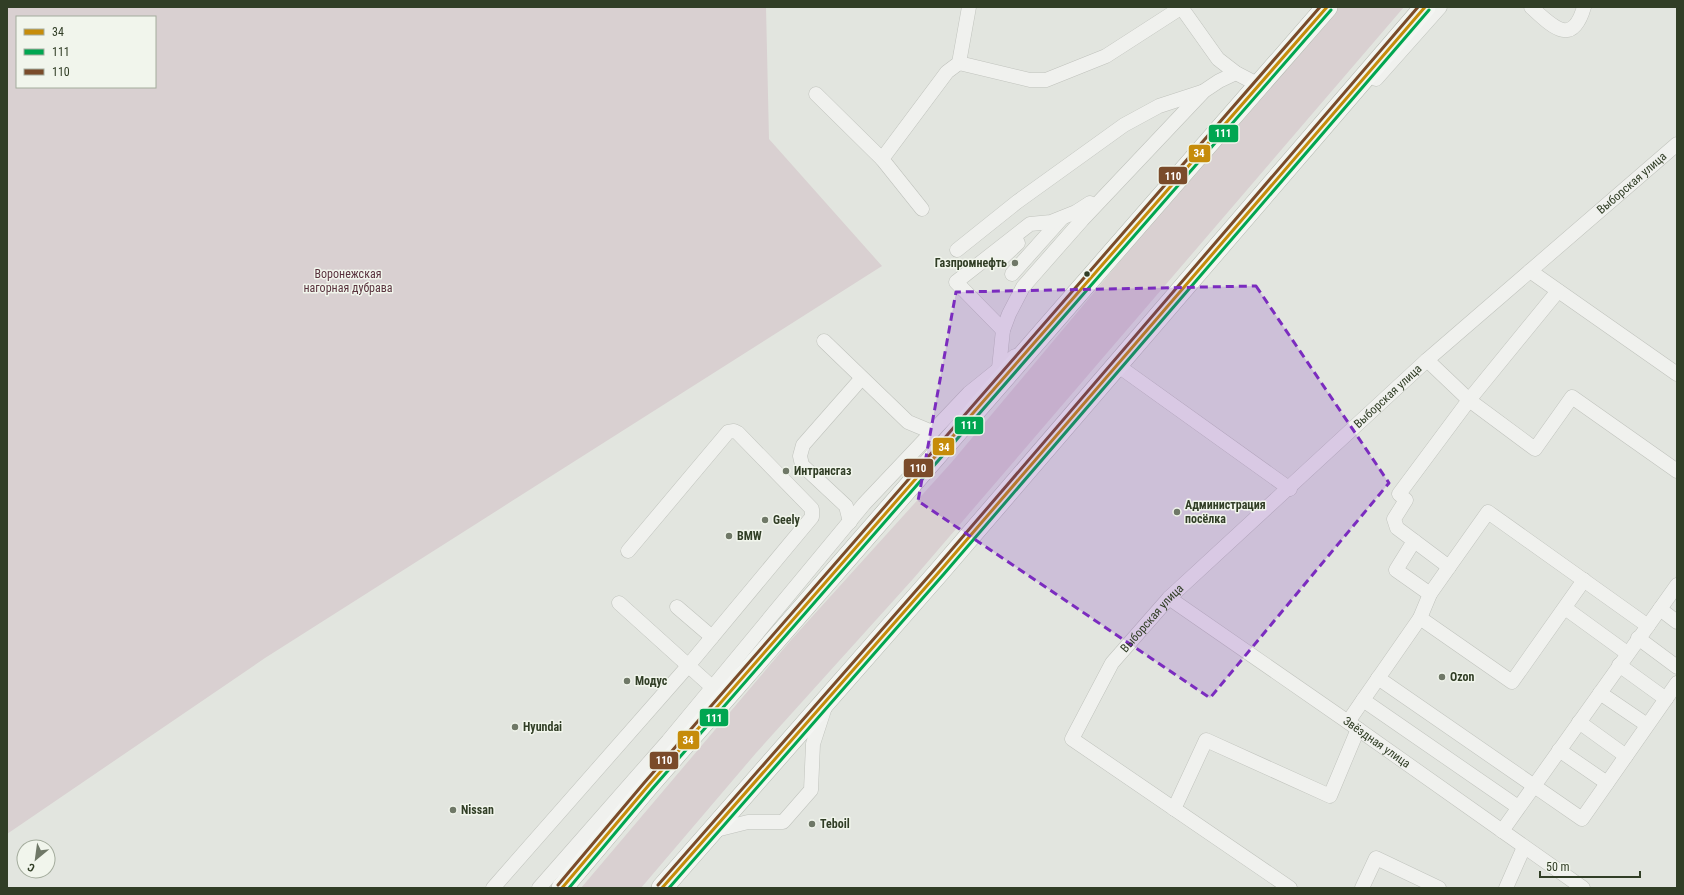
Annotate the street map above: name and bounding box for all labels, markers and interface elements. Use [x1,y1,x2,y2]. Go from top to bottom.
legend [16,16,156,88]
text: 34 [52,25,64,39]
text: 111 [52,45,70,59]
text: 110 [52,65,70,79]
line badge: 111 [1208,124,1239,143]
text: 111 [1215,127,1231,140]
line badge: 34 [1188,144,1211,163]
text: 34 [1193,147,1205,160]
street label: Выборская улица [1594,149,1670,217]
line badge: 110 [1158,166,1188,185]
text: 110 [1165,170,1182,183]
place label: Газпромнефть [935,256,1007,270]
marker: Газпромнефть [1010,258,1020,268]
park label: Воронежская нагорная дубрава [303,267,393,295]
unlabelled marker [1082,269,1092,279]
street label: Выборская улица [1351,361,1425,431]
line badge: 111 [954,416,984,435]
text: 111 [961,419,977,432]
line badge: 34 [932,437,955,456]
text: 34 [938,441,950,454]
line badge: 110 [903,458,934,478]
text: 110 [910,462,927,475]
place label: Интрансгаз [794,464,852,478]
marker: Интрансгаз [781,466,791,476]
place label: Администрация посёлка [1185,498,1266,526]
marker: Администрация посёлка [1172,507,1182,517]
place label: Geely [773,513,801,527]
marker: Geely [760,515,770,525]
place label: BMW [737,529,762,543]
marker: BMW [724,531,734,541]
street label: Выборская улица [1118,581,1187,655]
place label: Ozon [1450,670,1475,684]
marker: Ozon [1437,672,1447,682]
place label: Модус [635,674,668,688]
marker: Модус [622,676,632,686]
line badge: 111 [699,708,729,727]
text: 111 [706,712,722,725]
street label: Звёздная улица [1340,714,1413,771]
place label: Hyundai [523,720,562,734]
marker: Hyundai [510,722,520,732]
line badge: 34 [677,730,700,750]
text: 34 [682,734,694,747]
line badge: 110 [649,751,679,770]
text: 110 [656,754,673,767]
place label: Nissan [461,803,494,817]
marker: Nissan [448,805,458,815]
place label: Teboil [820,817,850,831]
marker: Teboil [807,819,817,829]
north arrow [16,839,56,879]
scale bar [1540,853,1640,879]
text: С [25,860,37,875]
text: 50 m [1546,860,1570,874]

